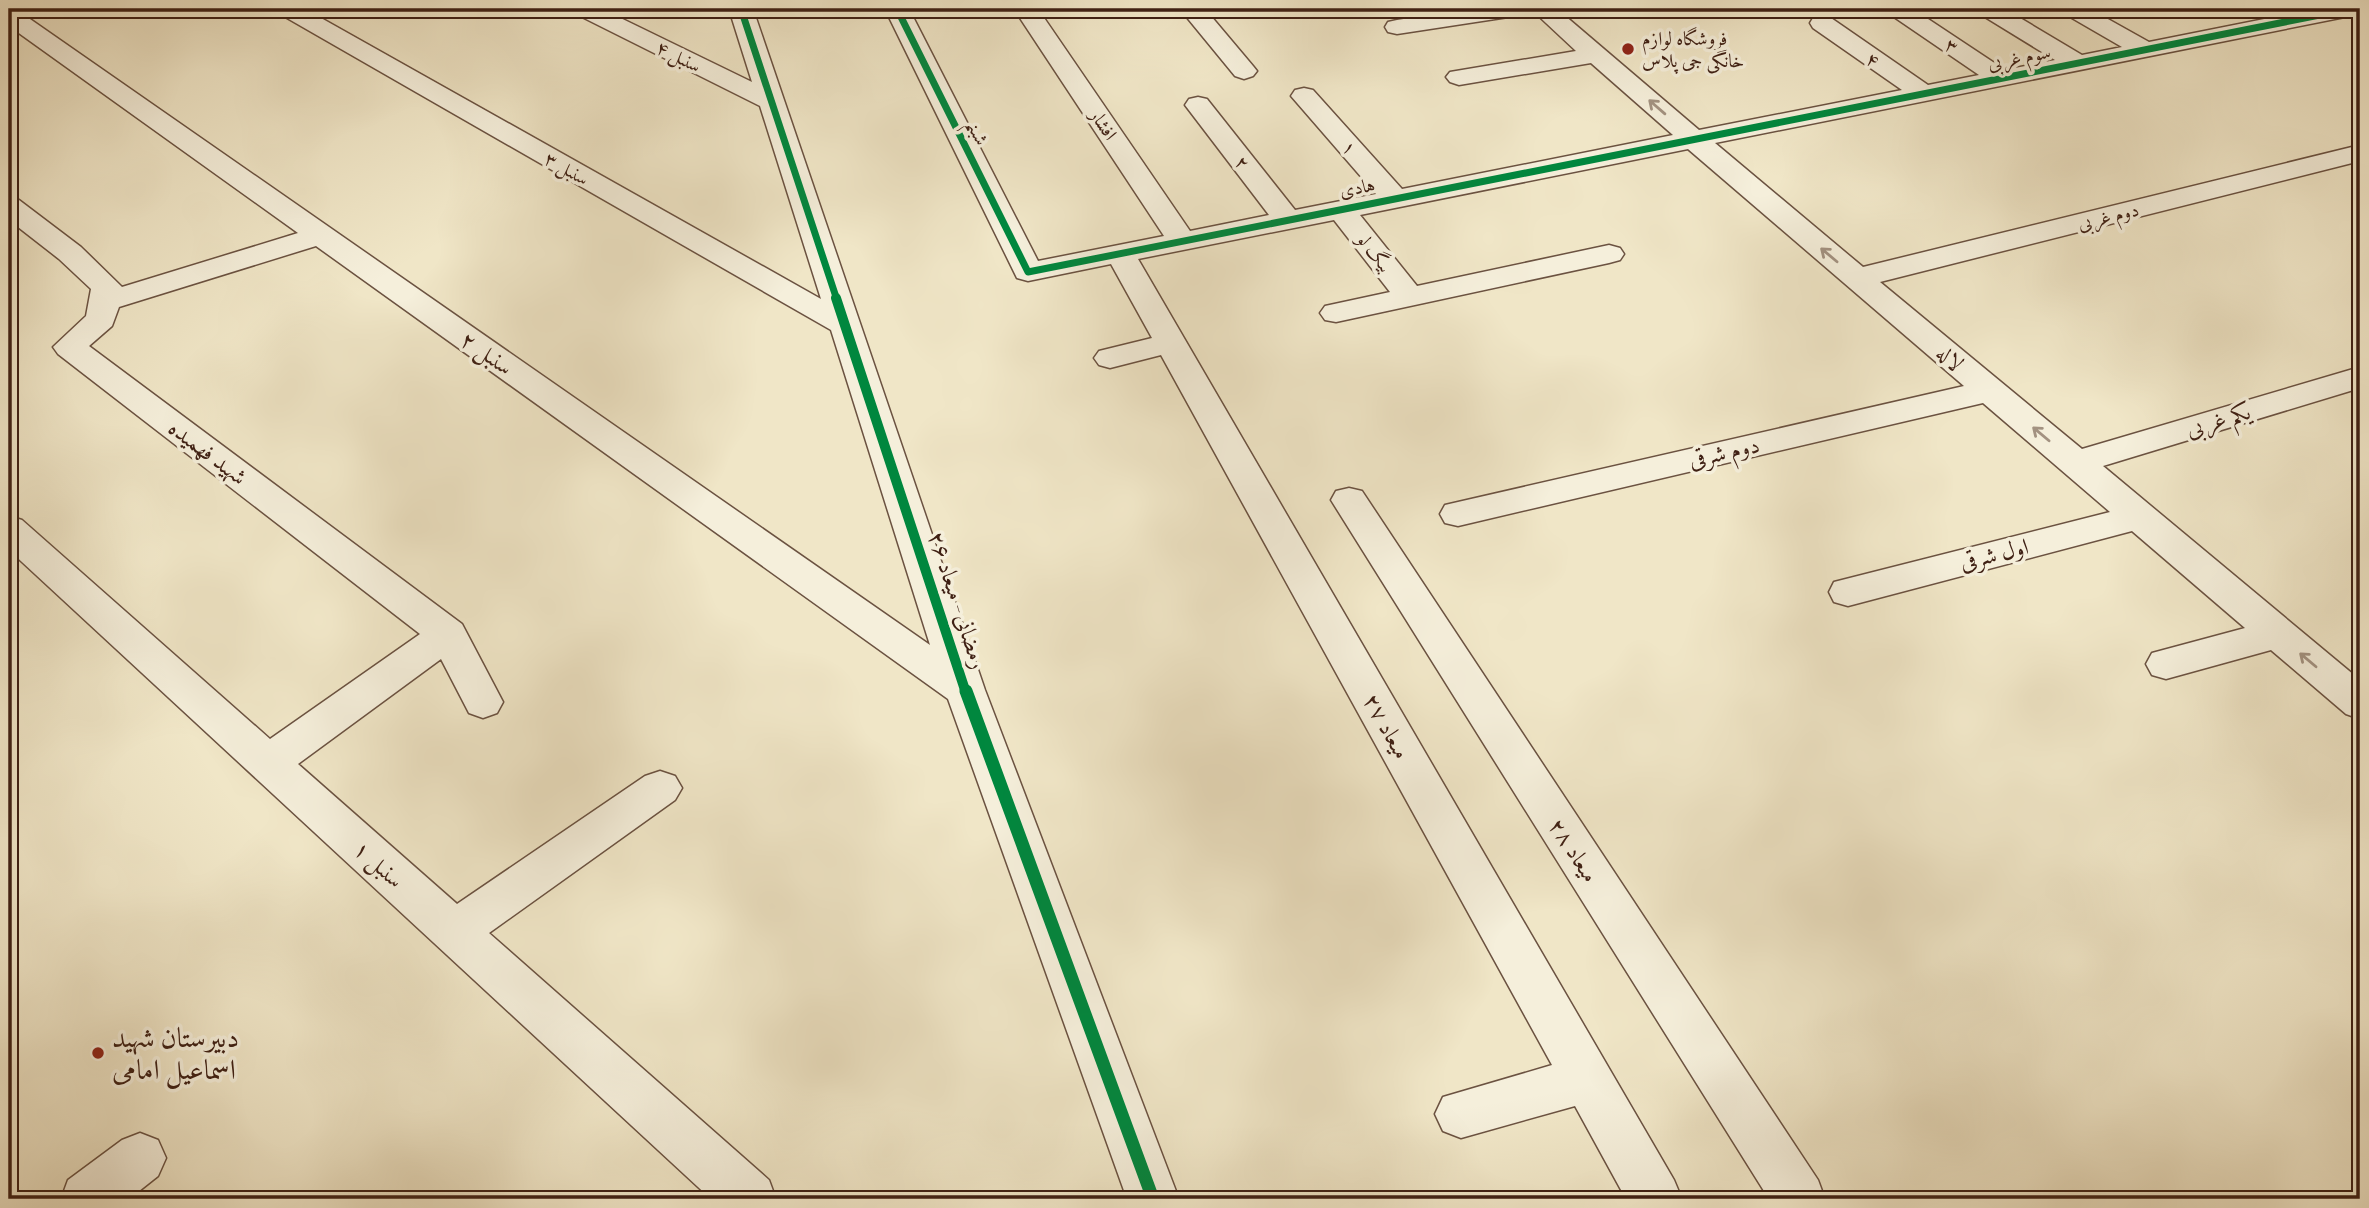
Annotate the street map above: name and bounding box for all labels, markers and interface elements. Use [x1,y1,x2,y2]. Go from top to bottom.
place label: فروشگاه لوازم خانگی جی پلاس [1642,26,1744,74]
street label: ۳ [1941,34,1962,58]
street label: سنبل ۴ [651,36,705,79]
marker: فروشگاه لوازم خانگی جی پلاس [1620,41,1636,57]
street label: سوم غربی [1986,41,2054,80]
street label: ۴ [1862,48,1883,72]
one-way arrow [1648,99,1666,115]
street label: افشار [1084,103,1121,144]
street label: شبنم [954,116,993,152]
street label: ۱ [1337,136,1361,159]
street label: سنبل ۳ [539,147,593,192]
street label: ۲ [1230,151,1254,174]
street label: هادی [1337,174,1377,202]
street label: دوم غربی [2075,199,2142,240]
street label: بیگ لو [1350,226,1398,277]
one-way arrow [1821,247,1839,263]
street label: سنبل ۲ [454,326,518,383]
street label: لاله [1931,339,1969,378]
street label: یکم غربی [2183,397,2258,451]
street label: شهید فهمیده [163,414,252,491]
one-way arrow [2032,426,2050,442]
street label: دوم شرقی [1686,431,1764,480]
street label: رمضانی - میعاد ۲۶ [923,528,992,672]
street label: اول شرقی [1957,533,2032,578]
one-way arrow [2299,652,2317,668]
street label: میعاد ۲۷ [1358,689,1415,764]
street label: میعاد ۲۸ [1543,813,1604,887]
street label: سنبل ۱ [346,835,409,896]
place label: دبیرستان شهید اسماعیل امامی [112,1021,239,1089]
marker: دبیرستان شهید اسماعیل امامی [90,1045,106,1061]

